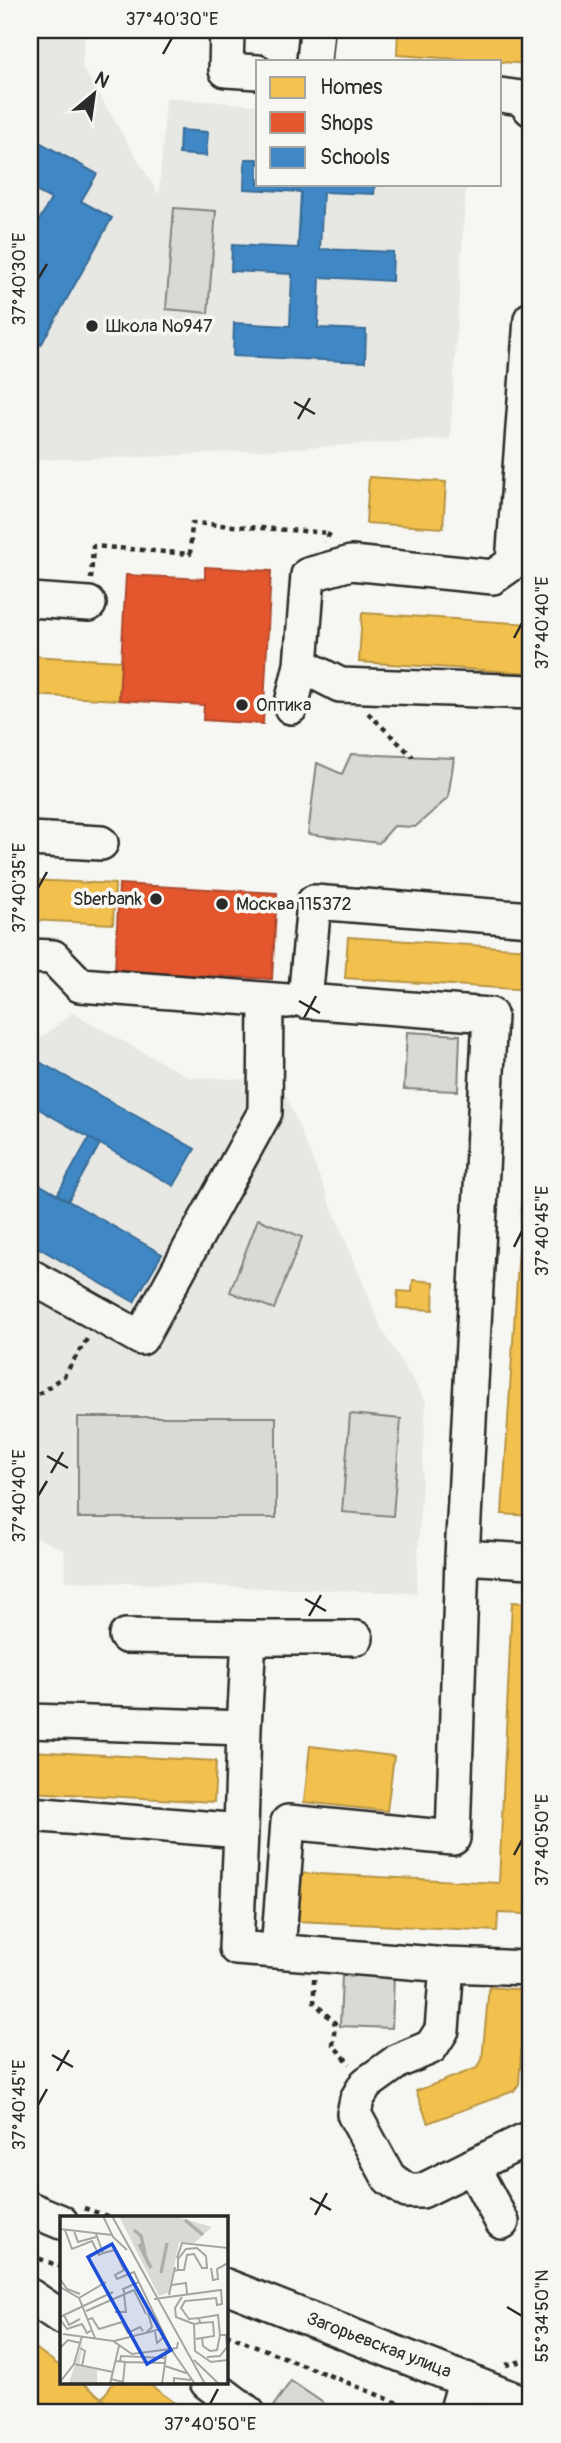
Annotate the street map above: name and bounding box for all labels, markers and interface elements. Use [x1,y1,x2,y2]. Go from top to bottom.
text: 37°40'30"E [126,8,218,31]
north arrow [60,60,130,130]
legend [256,60,502,186]
text: N [90,66,113,94]
text: Homes [320,74,383,101]
text: Shops [320,110,373,137]
text: Schools [320,144,390,171]
text: 37°40'30"E [8,233,31,325]
place label: Школа №947 [106,315,213,338]
marker: Школа №947 [84,318,100,334]
text: 37°40'40"E [531,576,554,670]
place label: Оптика [256,694,311,717]
marker: Оптика [234,697,250,713]
text: 37°40'35"E [8,843,31,933]
place label: Sberbank [73,888,142,911]
marker: Sberbank [148,891,164,907]
place label: Москва 115372 [236,893,352,916]
marker: Москва 115372 [214,896,230,912]
text: 37°40'45"E [531,1186,554,1276]
text: 37°40'40"E [8,1449,31,1543]
text: 37°40'50"E [531,1794,554,1886]
text: 37°40'45"E [8,2060,31,2150]
inset map [60,2216,228,2384]
text: 55°34'50"N [531,2270,554,2362]
street label: Загорьевская улица [303,2307,455,2383]
text: 37°40'50"E [164,2413,256,2436]

